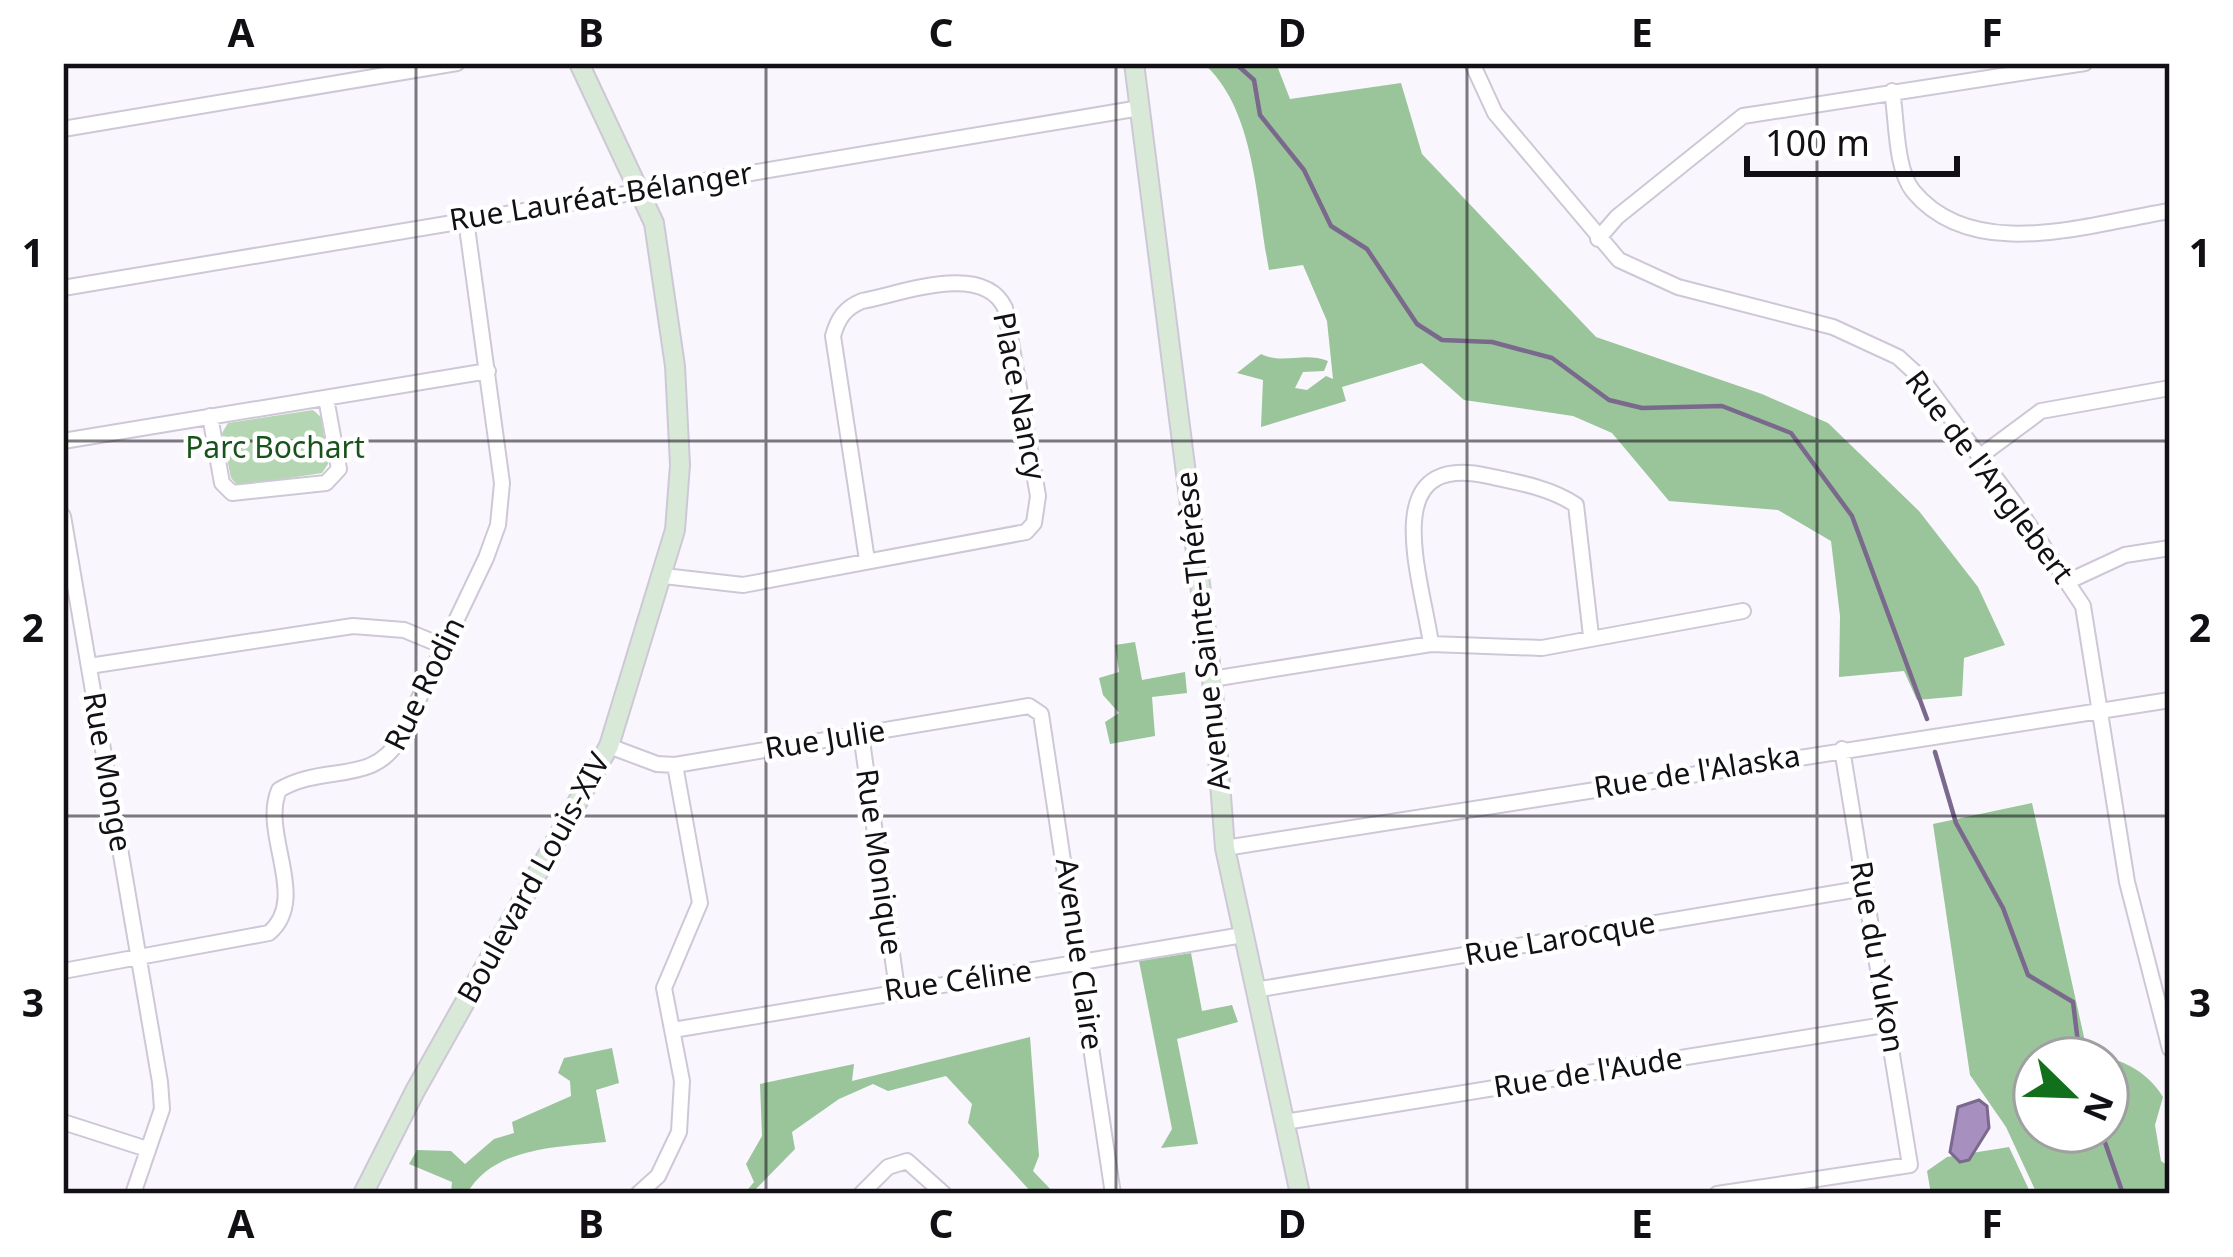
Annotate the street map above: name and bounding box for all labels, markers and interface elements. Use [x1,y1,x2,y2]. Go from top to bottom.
text: A [228,5,255,58]
text: B [578,5,604,58]
text: C [928,5,954,58]
text: D [1278,5,1306,58]
text: E [1631,5,1653,58]
text: F [1981,5,2003,58]
scale bar [1747,102,1957,176]
text: 100 m [1765,118,1870,167]
street label: Rue Lauréat-Bélanger [446,151,755,240]
text: 1 [22,225,44,278]
text: 1 [2189,225,2211,278]
street label: Place Nancy [984,309,1057,484]
street label: Rue de l'Anglebert [1897,361,2084,591]
park label: Parc Bochart [185,426,365,467]
street label: Avenue Sainte-Thérèse [1164,469,1239,793]
text: 2 [22,600,44,653]
text: 2 [2189,600,2211,653]
street label: Rue Rodin [374,610,474,757]
street label: Rue Monge [74,689,143,855]
street label: Rue Julie [762,709,888,768]
street label: Rue de l'Alaska [1591,734,1803,807]
street label: Boulevard Louis-XIV [447,745,619,1010]
street label: Rue Monique [847,766,914,957]
street label: Avenue Claire [1047,855,1114,1052]
street label: Rue du Yukon [1841,858,1916,1056]
street label: Rue Larocque [1461,901,1658,974]
street label: Rue Céline [881,949,1034,1010]
text: 3 [22,975,44,1028]
text: 3 [2189,975,2211,1028]
north arrow [2011,1035,2131,1155]
street label: Rue de l'Aude [1490,1036,1685,1107]
text: N [2073,1086,2125,1128]
text: A [228,1196,255,1249]
text: B [578,1196,604,1249]
text: C [928,1196,954,1249]
text: D [1278,1196,1306,1249]
text: E [1631,1196,1653,1249]
text: F [1981,1196,2003,1249]

